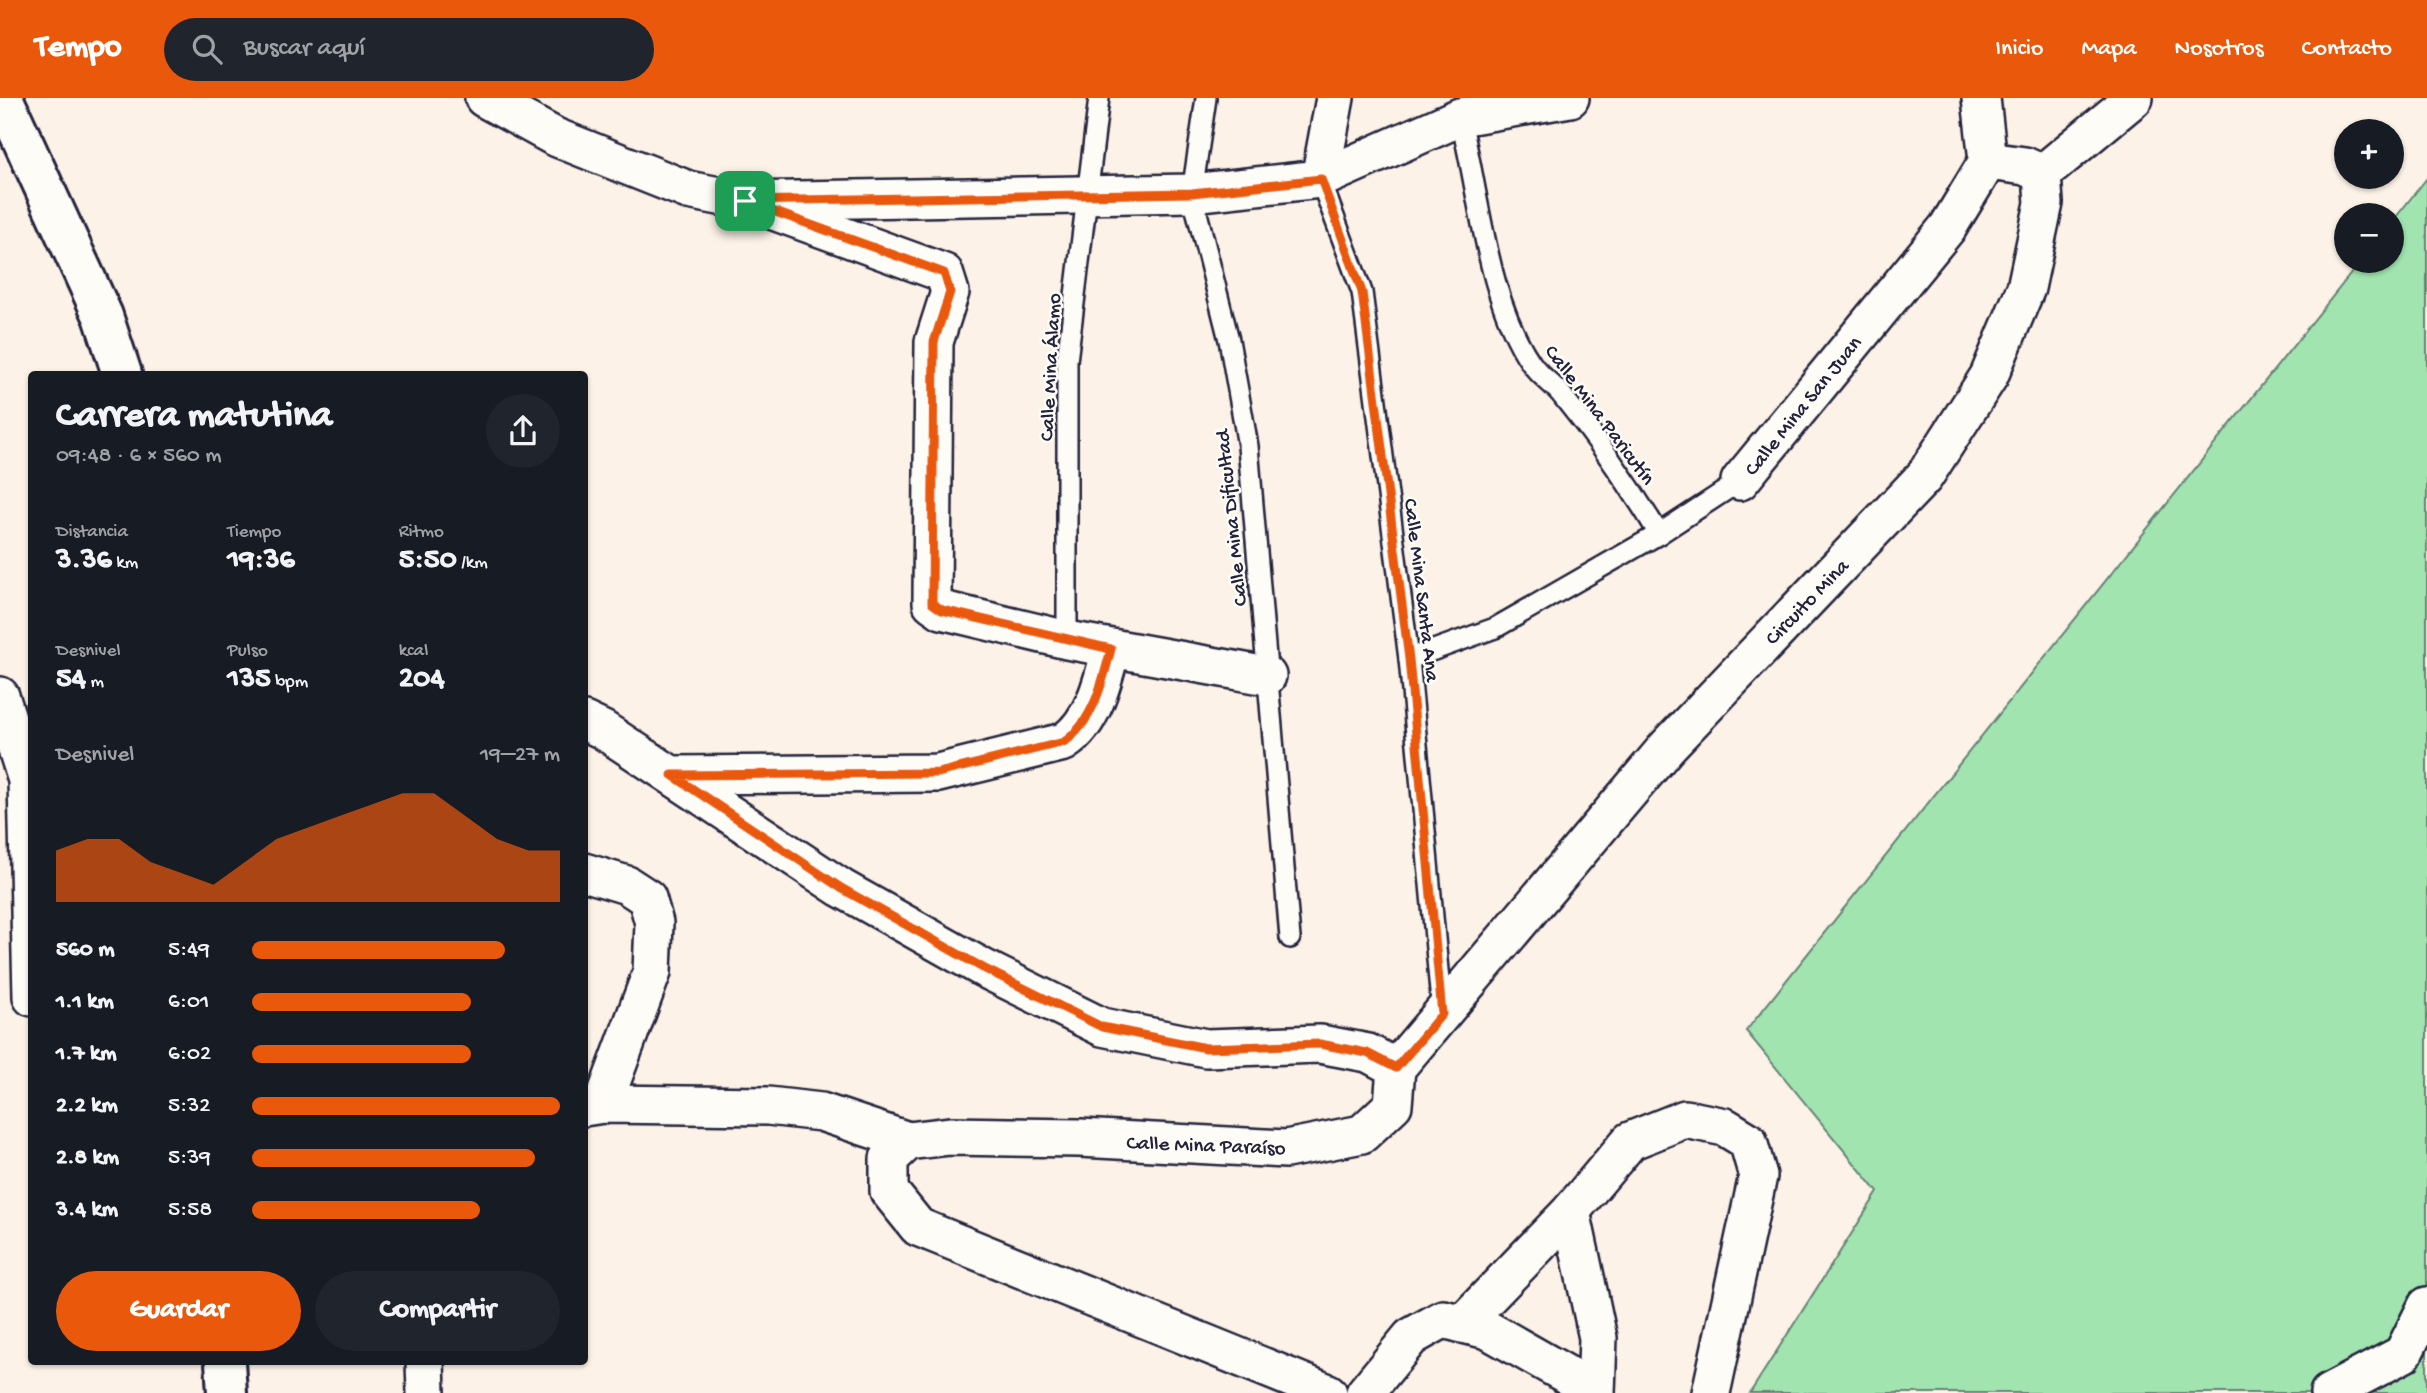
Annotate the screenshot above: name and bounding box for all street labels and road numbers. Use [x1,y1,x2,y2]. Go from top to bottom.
street label: Calle Mina Álamo [1035,292,1069,442]
street label: Calle Mina San Juan [1741,332,1869,482]
street label: Calle Mina Paricutín [1537,341,1659,491]
street label: Calle Mina Dificultad [1212,427,1255,607]
street label: Calle Mina Santa Ana [1396,497,1443,685]
street label: Circuito Mina [1761,554,1857,652]
street label: Calle Mina Paraíso [1126,1132,1286,1163]

